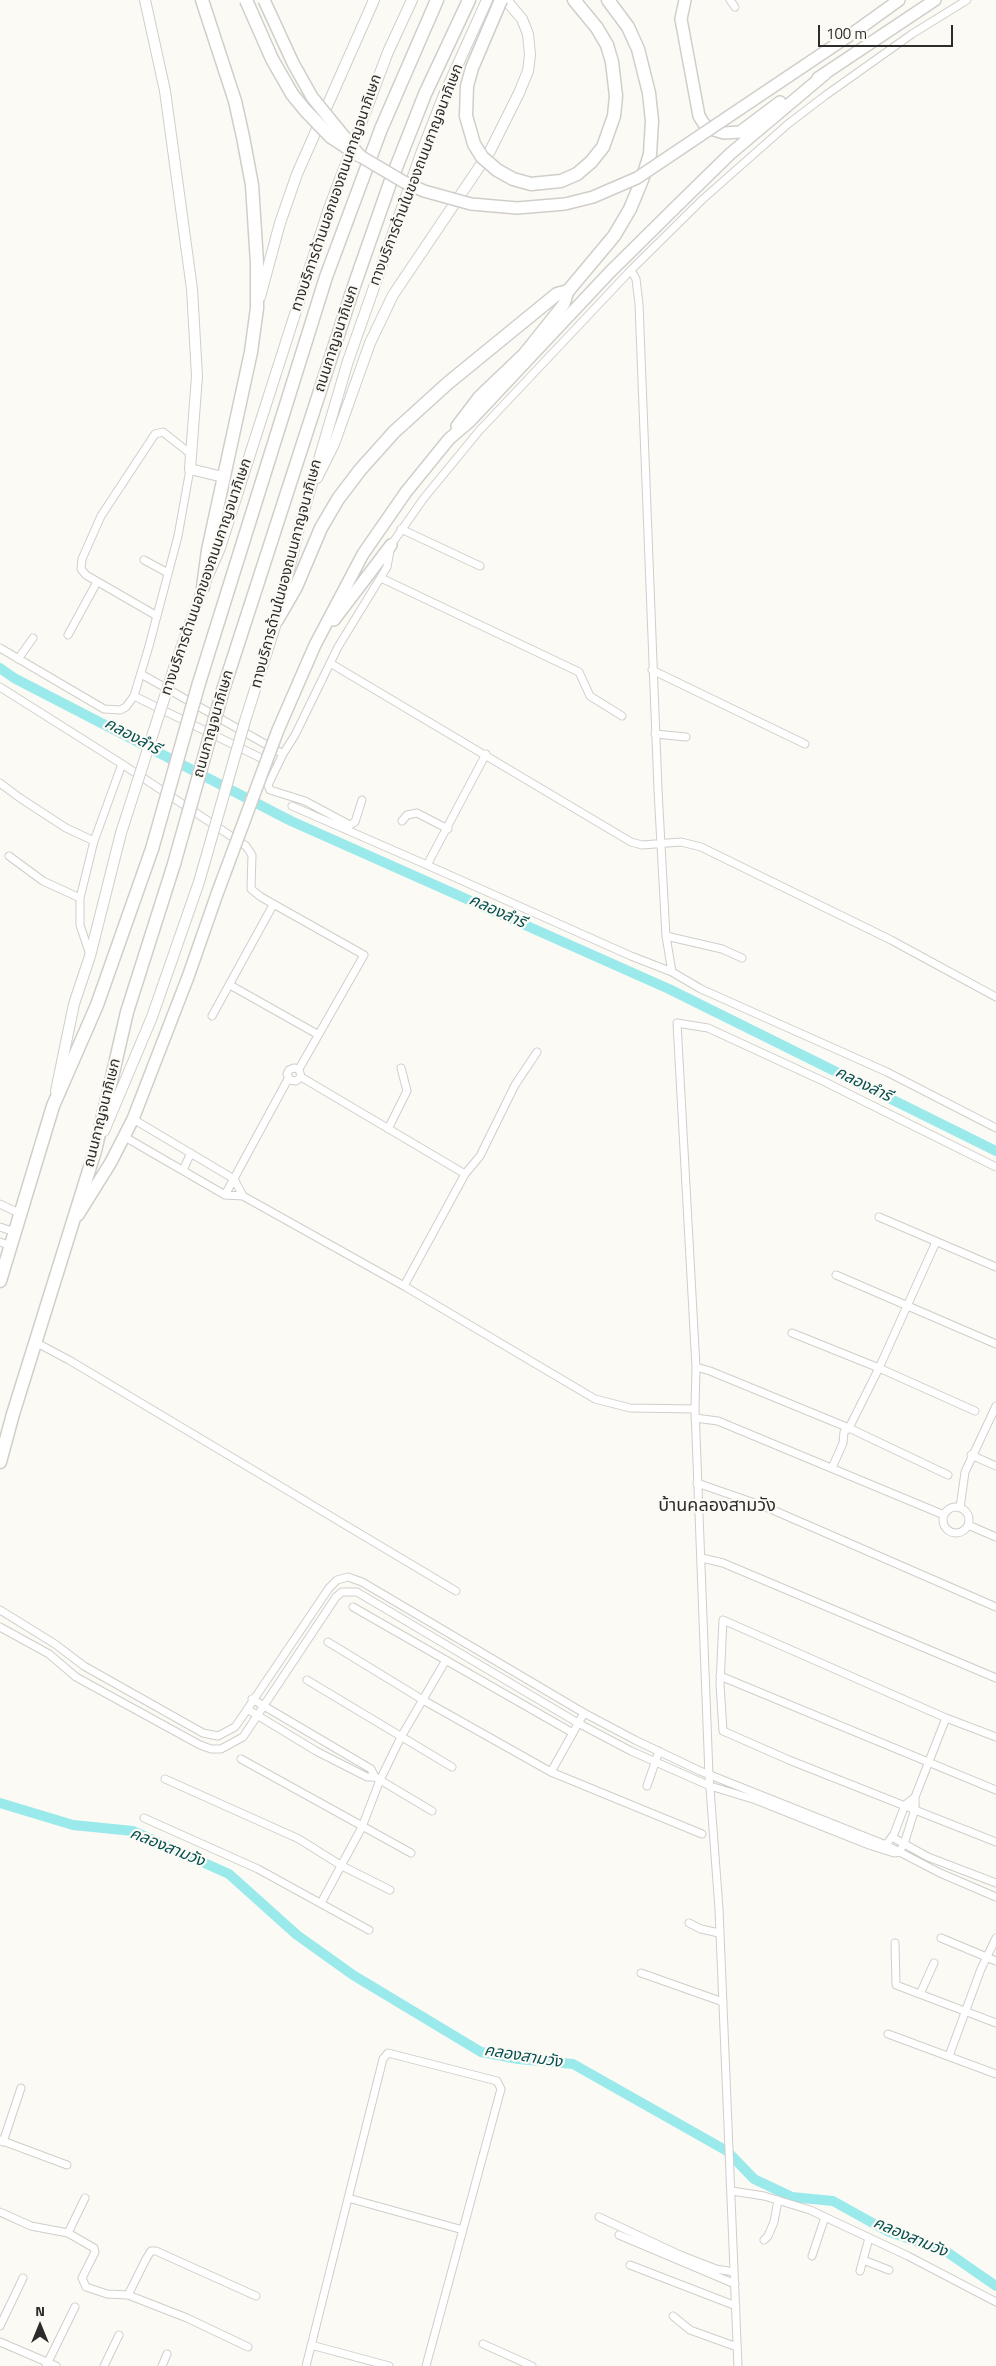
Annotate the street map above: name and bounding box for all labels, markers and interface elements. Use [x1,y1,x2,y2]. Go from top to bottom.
scale bar [821,15,956,47]
text: 100 m [826,22,867,45]
street label: ทางบริการด้านในของถนนกาญจนาภิเษก [366,62,468,288]
street label: ทางบริการด้านนอกของถนนกาญจนาภิเษก [288,72,386,314]
street label: ถนนกาญจนาภิเษก [311,283,363,395]
street label: ทางบริการด้านนอกของถนนกาญจนาภิเษก [158,456,256,698]
street label: ทางบริการด้านในของถนนกาญจนาภิเษก [248,458,326,690]
street label: ถนนกาญจนาภิเษก [190,668,238,780]
water label: คลองลำรี [101,714,163,760]
water label: คลองลำรี [466,891,528,933]
street label: ถนนกาญจนาภิเษก [81,1057,125,1169]
water label: คลองลำรี [832,1063,894,1107]
district label: บ้านคลองสามวัง [658,1496,776,1518]
water label: คลองสามวัง [127,1824,207,1872]
water label: คลองสามวัง [483,2041,563,2073]
water label: คลองสามวัง [870,2214,950,2262]
text: N [35,2300,45,2321]
north arrow [15,2301,65,2351]

